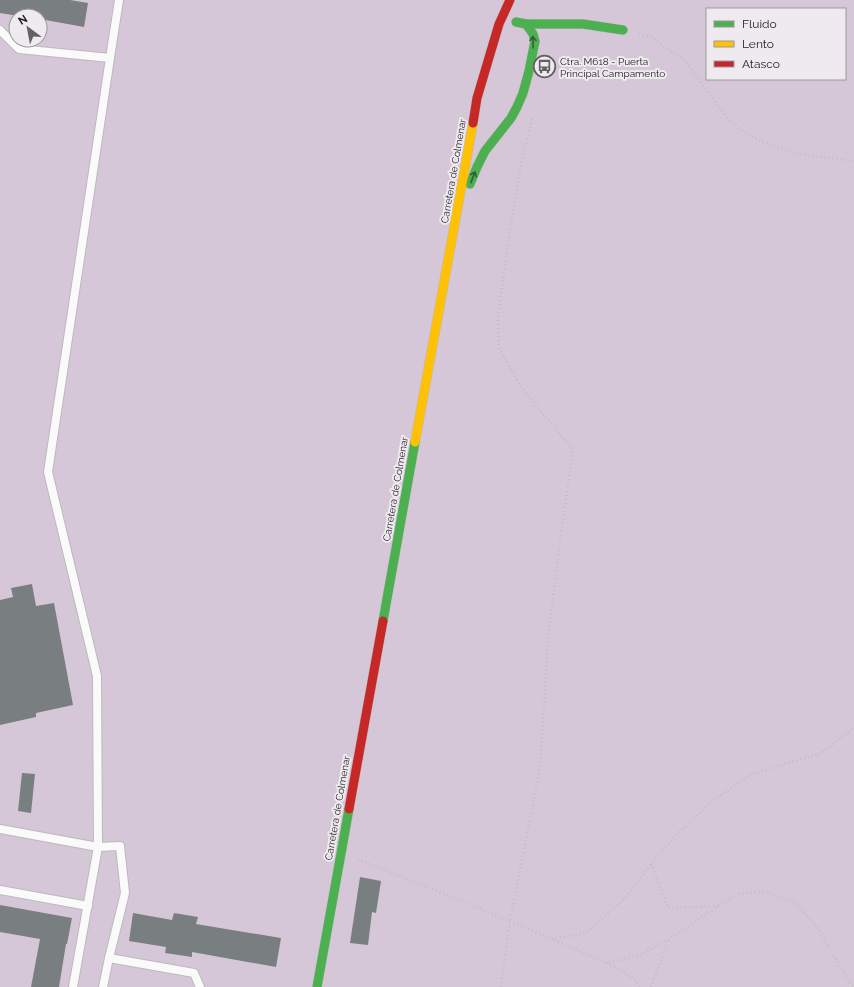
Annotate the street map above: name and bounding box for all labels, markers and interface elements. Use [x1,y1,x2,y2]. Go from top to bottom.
north arrow [8,8,48,48]
legend [706,8,846,80]
text: N [16,12,30,28]
text: Fluido [742,17,777,31]
one-way arrow [529,36,537,49]
text: Lento [742,37,774,51]
bus stop icon: Ctra. M618 - Puerta Principal Campamento [531,54,557,80]
place label: Ctra. M618 - Puerta Principal Campamento [560,56,665,79]
text: Atasco [742,57,780,71]
street label: Carretera de Colmenar [439,118,468,224]
one-way arrow [469,171,477,183]
street label: Carretera de Colmenar [381,436,410,542]
street label: Carretera de Colmenar [323,755,352,861]

